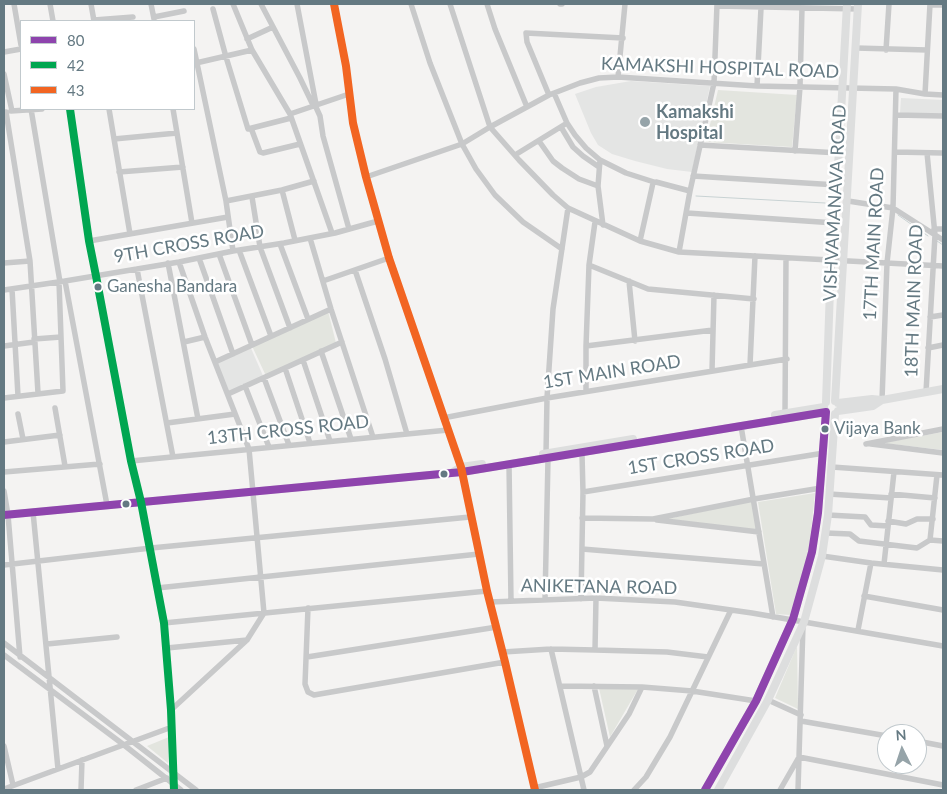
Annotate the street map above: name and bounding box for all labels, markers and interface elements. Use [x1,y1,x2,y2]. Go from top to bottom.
legend [20,20,195,110]
text: 80 [67,31,84,49]
street label: KAMAKSHI HOSPITAL ROAD [601,53,839,83]
text: 42 [67,56,84,74]
text: 43 [67,81,84,99]
place label: Kamakshi Hospital [656,101,734,144]
street label: VISHVAMANAVA ROAD [819,104,851,302]
marker: Kamakshi Hospital [638,115,652,129]
street label: 17TH MAIN ROAD [859,167,889,321]
street label: 9TH CROSS ROAD [112,220,266,268]
street label: 18TH MAIN ROAD [901,224,927,378]
place label: Ganesha Bandara [107,277,237,297]
marker: Ganesha Bandara [93,282,103,292]
street label: 1ST MAIN ROAD [542,350,682,394]
street label: 13TH CROSS ROAD [206,411,370,449]
place label: Vijaya Bank [834,419,921,439]
marker: Vijaya Bank [820,424,830,434]
street label: 1ST CROSS ROAD [626,435,776,479]
unlabelled marker [439,469,449,479]
unlabelled marker [121,499,131,509]
street label: ANIKETANA ROAD [521,575,677,599]
north arrow [877,724,927,774]
text: N [895,726,907,743]

